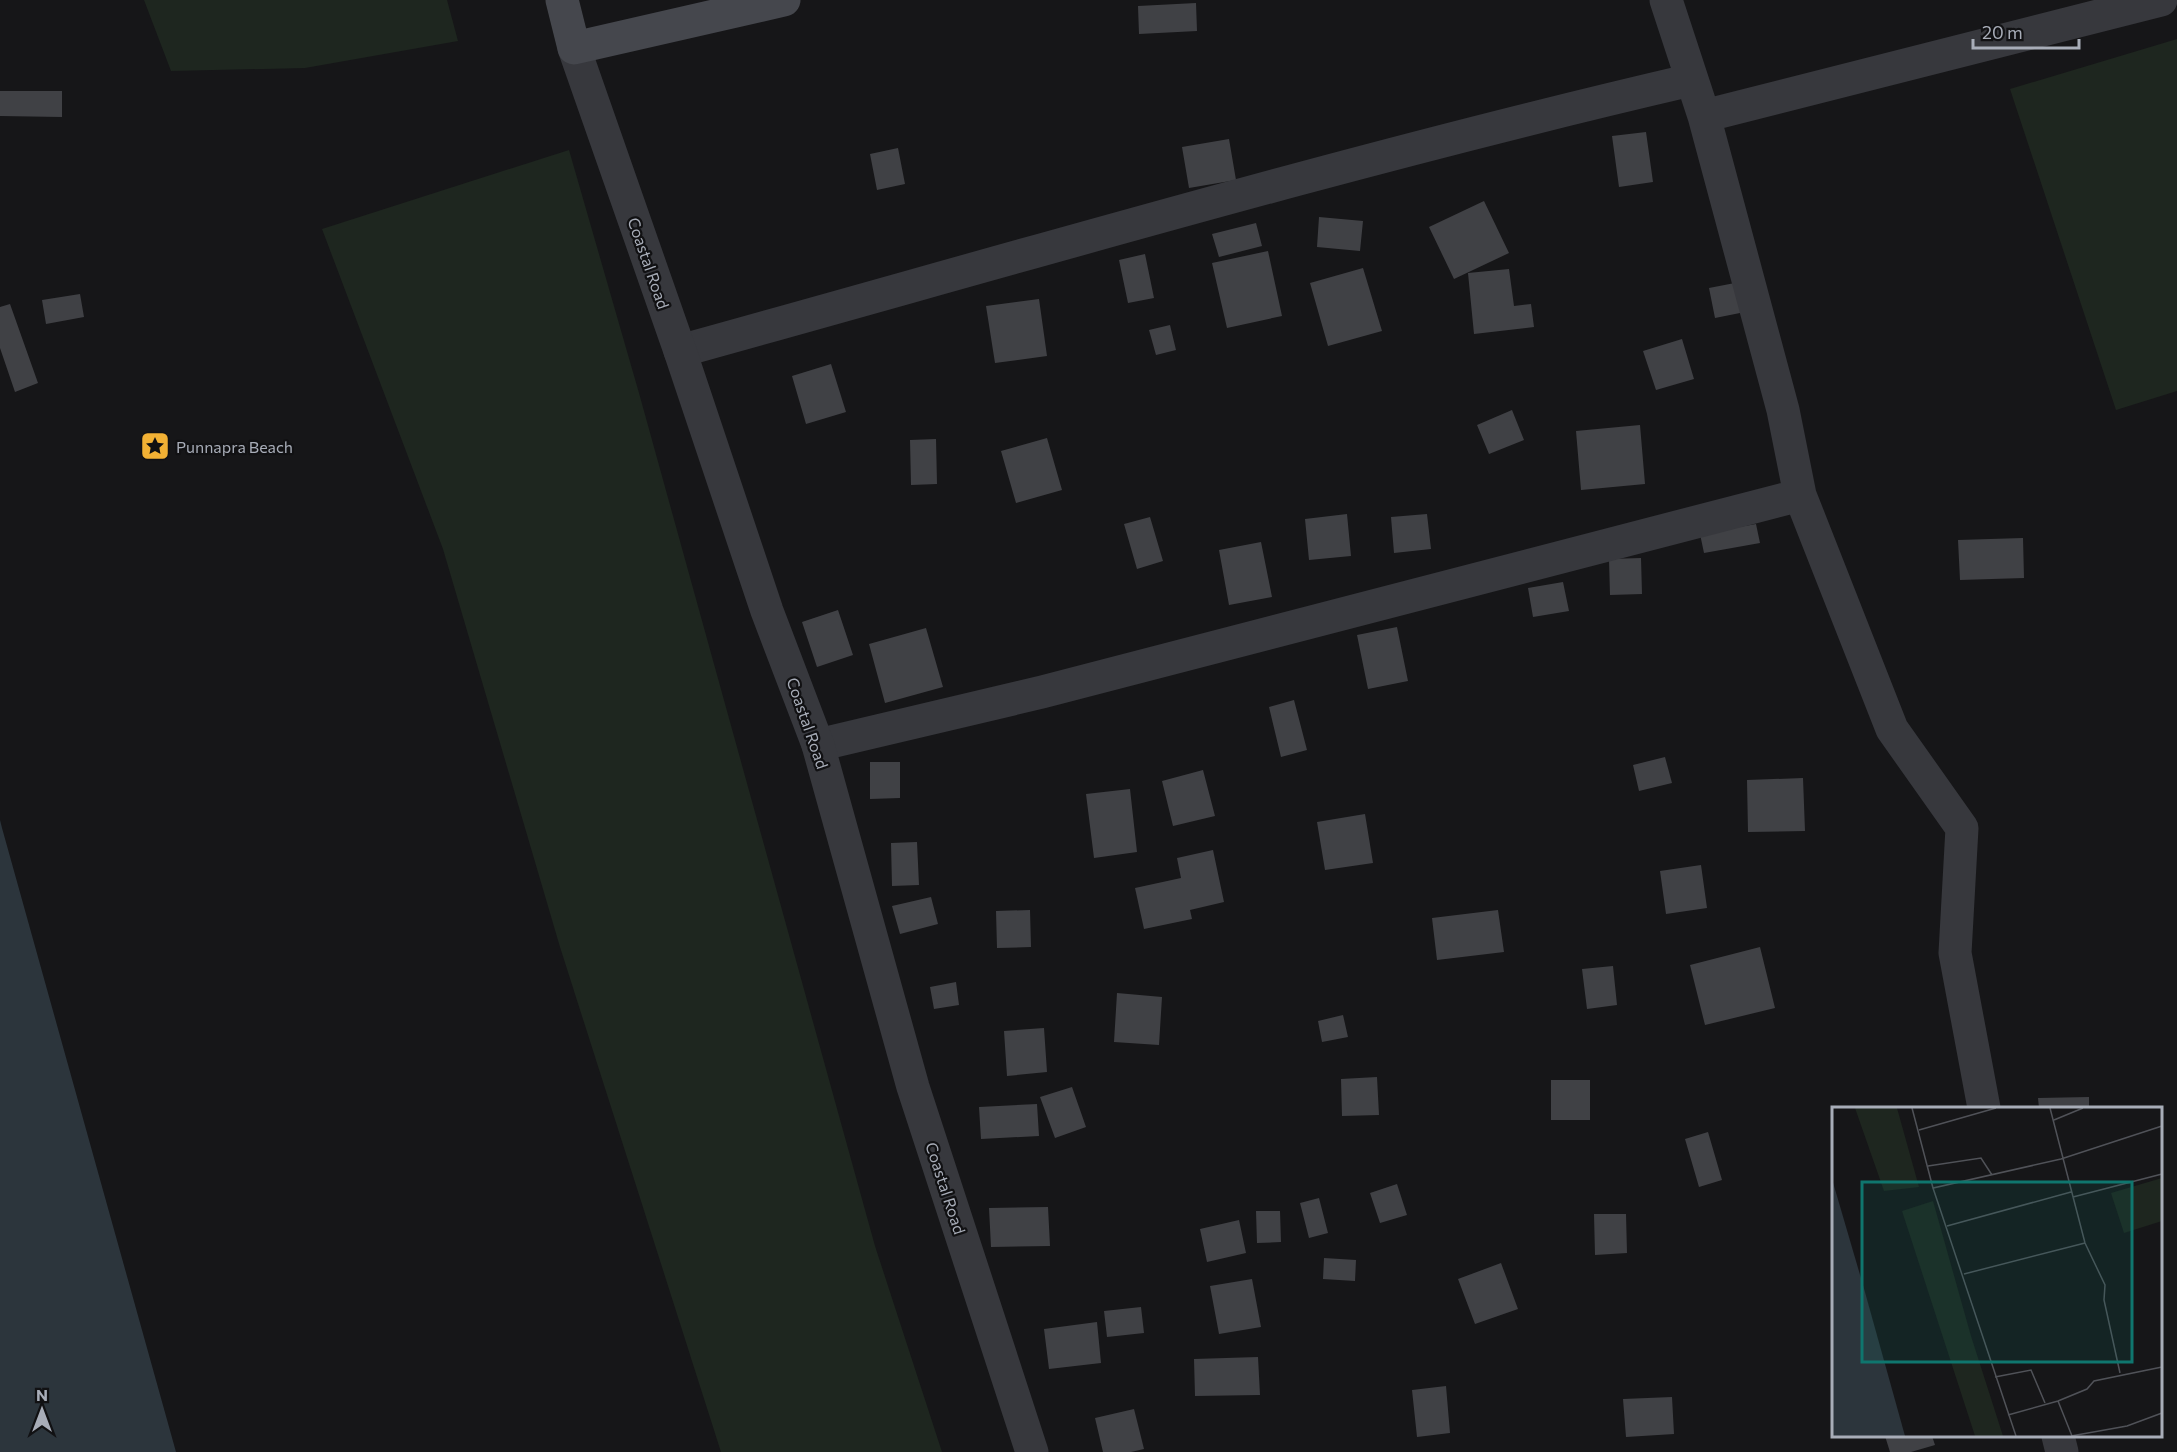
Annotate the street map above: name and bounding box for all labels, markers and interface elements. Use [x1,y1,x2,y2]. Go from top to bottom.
scale bar [1973,12,2080,50]
text: 20 m [1982,21,2023,43]
street label: Coastal Road [624,215,674,311]
place icon: Punnapra Beach [139,430,171,462]
place label: Punnapra Beach [176,437,293,456]
street label: Coastal Road [783,675,833,771]
inset map [1832,1107,2162,1437]
street label: Coastal Road [922,1140,970,1236]
north arrow [12,1380,72,1440]
text: N [36,1385,48,1404]

